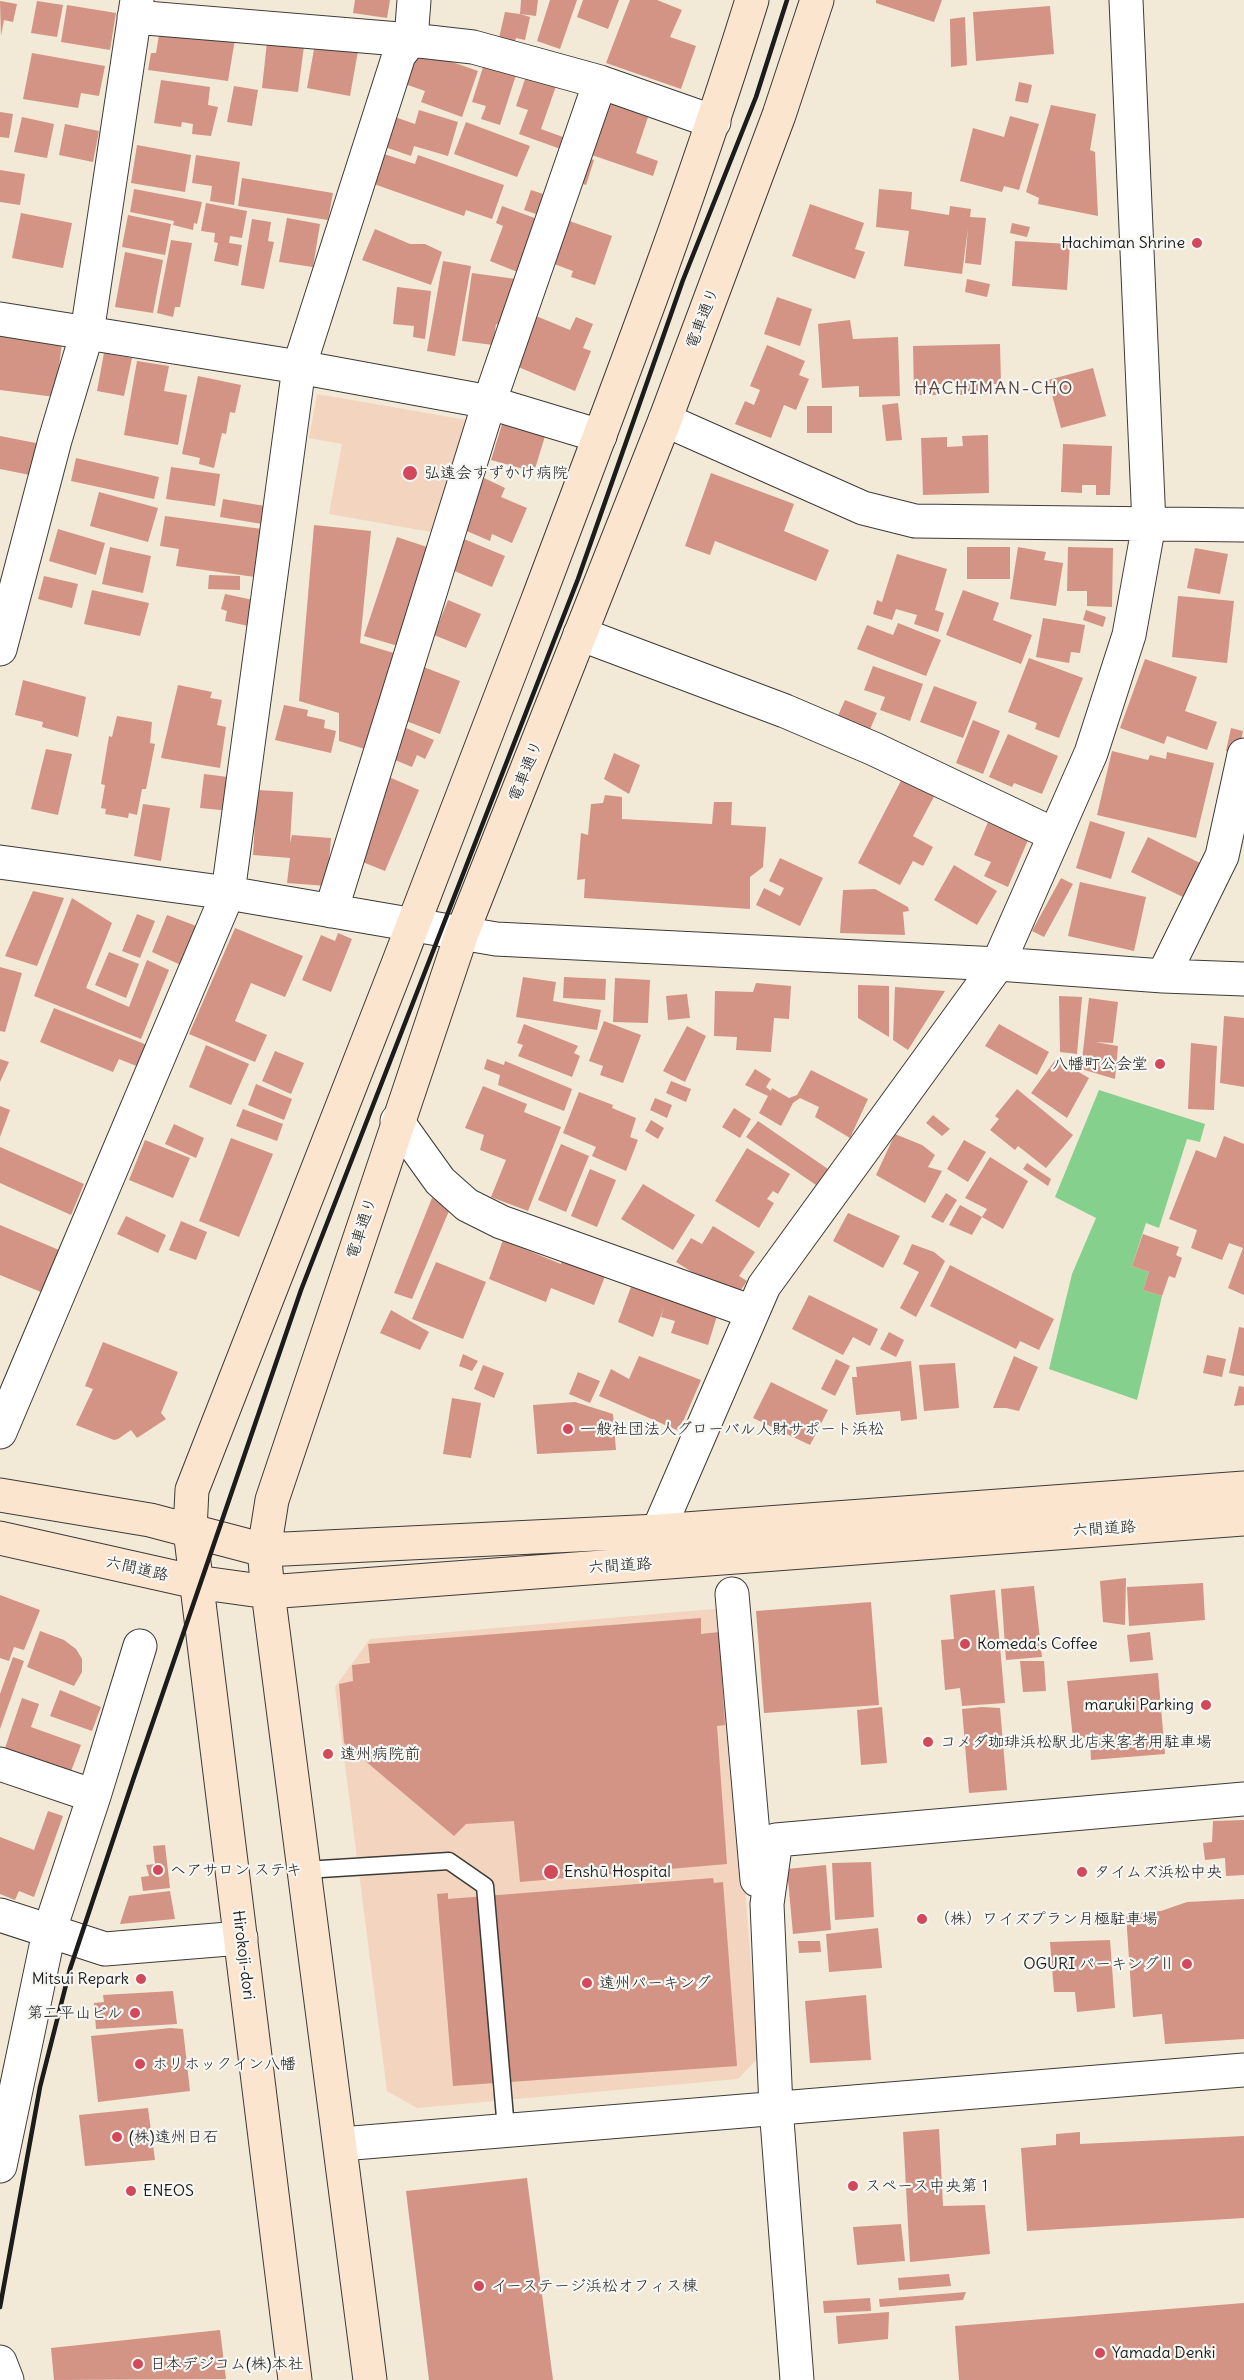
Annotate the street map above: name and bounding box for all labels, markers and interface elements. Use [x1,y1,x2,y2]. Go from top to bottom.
place label: Hachiman Shrine [1061,233,1185,253]
marker: Hachiman Shrine [1190,236,1204,250]
street label: 電車通り [683,285,723,351]
district label: HACHIMAN-CHO [914,378,1074,400]
place label: 弘遠会すずかけ病院 [424,463,568,483]
marker: 弘遠会すずかけ病院 [401,464,419,482]
street label: 電車通り [505,738,547,804]
place label: 八幡町公会堂 [1052,1054,1148,1074]
marker: 八幡町公会堂 [1153,1057,1167,1071]
street label: 電車通り [343,1195,381,1261]
place label: 一般社団法人グローバル人財サポート浜松 [580,1419,884,1439]
marker: 一般社団法人グローバル人財サポート浜松 [561,1422,575,1436]
street label: 六間道路 [1071,1517,1137,1541]
street label: 六間道路 [104,1552,170,1586]
street label: 六間道路 [587,1554,653,1578]
place label: Komeda's Coffee [977,1634,1098,1654]
marker: Komeda's Coffee [958,1637,972,1651]
place label: maruki Parking [1085,1695,1194,1715]
marker: maruki Parking [1199,1698,1213,1712]
place label: コメダ珈琲浜松駅北店来客者用駐車場 [940,1732,1212,1752]
marker: コメダ珈琲浜松駅北店来客者用駐車場 [921,1735,935,1749]
place label: 遠州病院前 [340,1744,420,1764]
marker: 遠州病院前 [321,1747,335,1761]
place label: ヘアサロン ステキ [170,1860,302,1880]
place label: Enshū Hospital [564,1862,671,1882]
place label: タイムズ浜松中央 [1094,1862,1222,1882]
marker: ヘアサロン ステキ [151,1863,165,1877]
marker: Enshū Hospital [542,1863,560,1881]
marker: タイムズ浜松中央 [1075,1865,1089,1879]
street label: Hirokoji-dori [228,1909,258,2001]
place label: （株）ワイズプラン月極駐車場 [934,1909,1158,1929]
marker: （株）ワイズプラン月極駐車場 [915,1912,929,1926]
place label: OGURI パーキングⅡ [1023,1954,1175,1974]
marker: OGURI パーキングⅡ [1180,1957,1194,1971]
place label: Mitsui Repark [32,1969,129,1989]
marker: Mitsui Repark [134,1972,148,1986]
place label: 遠州パーキング [599,1973,711,1993]
marker: 遠州パーキング [580,1976,594,1990]
place label: 第二平山ビル [27,2003,123,2023]
marker: 第二平山ビル [128,2006,142,2020]
place label: ホリホックイン八幡 [152,2054,296,2074]
marker: ホリホックイン八幡 [133,2057,147,2071]
place label: (株)遠州日石 [129,2127,219,2147]
marker: (株)遠州日石 [110,2130,124,2144]
place label: スペース中央第１ [865,2176,993,2196]
marker: スペース中央第１ [846,2179,860,2193]
place label: ENEOS [143,2181,194,2201]
marker: ENEOS [124,2184,138,2198]
place label: イーステージ浜松オフィス棟 [491,2276,698,2296]
marker: イーステージ浜松オフィス棟 [472,2279,486,2293]
place label: Yamada Denki [1112,2343,1215,2363]
marker: Yamada Denki [1093,2346,1107,2360]
place label: 日本デジコム(株)本社 [150,2354,304,2374]
marker: 日本デジコム(株)本社 [131,2357,145,2371]

